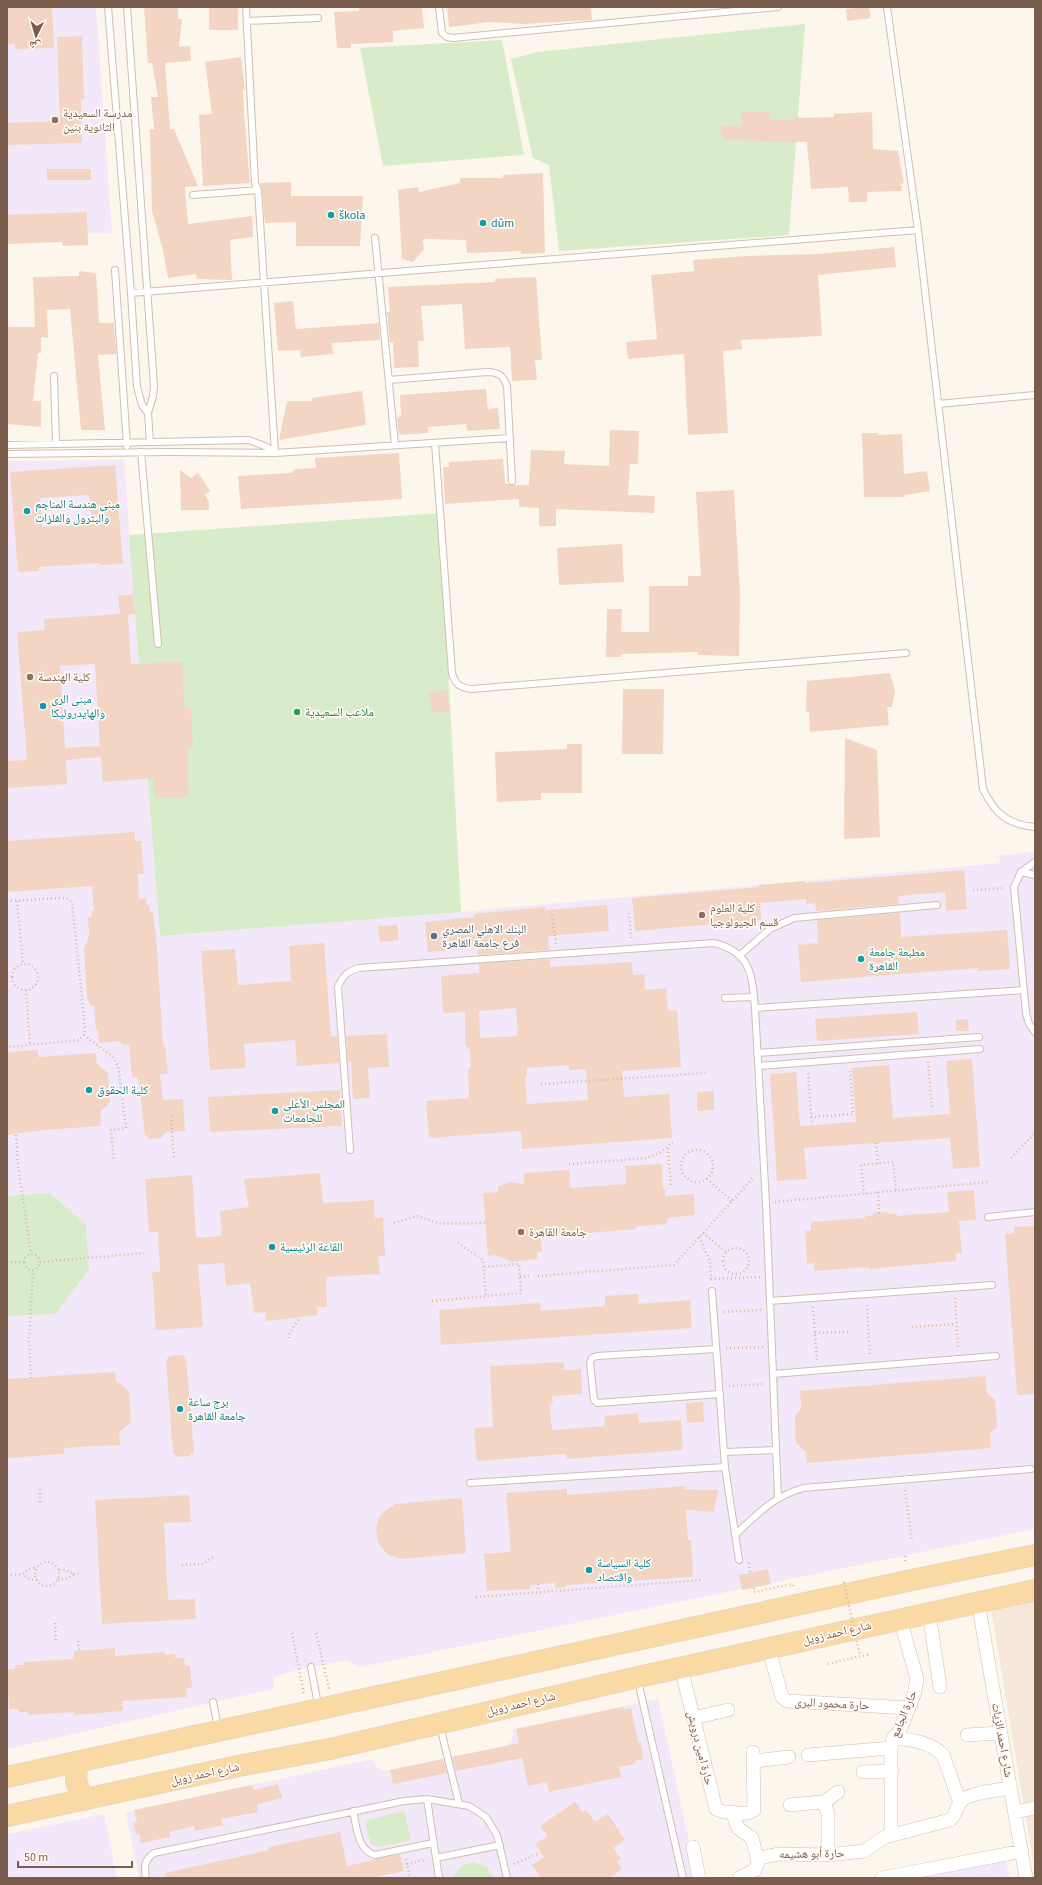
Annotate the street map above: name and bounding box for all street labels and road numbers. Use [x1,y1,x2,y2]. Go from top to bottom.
street label: شارع احمد زويل [801,1617,873,1649]
street label: حارة الجامع [886,1687,922,1740]
street label: شارع احمد زويل [485,1688,557,1720]
street label: حارة محمود البرى [794,1694,870,1714]
street label: شارع احمد الزيات [987,1701,1017,1779]
street label: حارة امين درويش [683,1709,718,1787]
street label: شارع احمد زويل [169,1758,241,1790]
street label: حارة أبو هشيمه [779,1845,845,1863]

